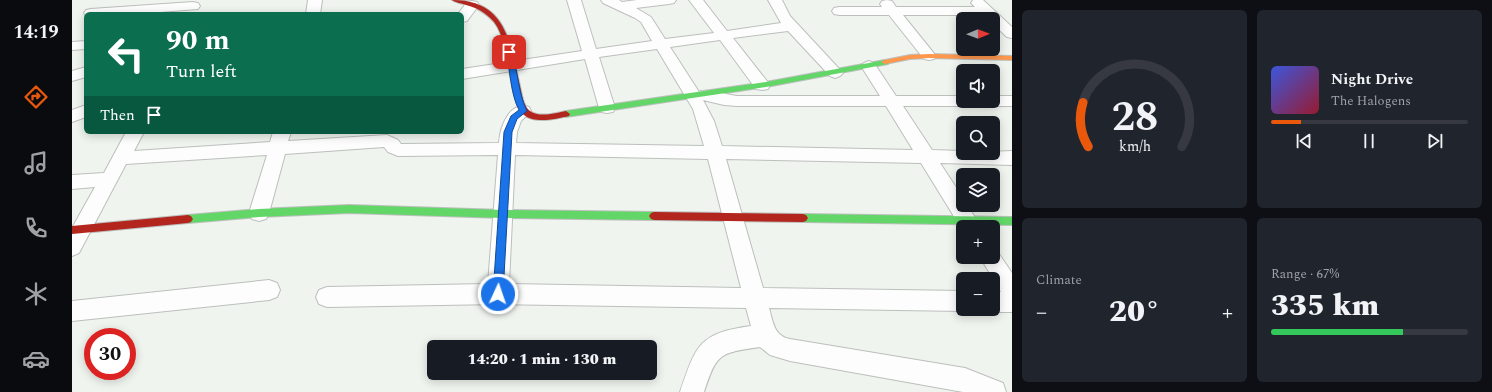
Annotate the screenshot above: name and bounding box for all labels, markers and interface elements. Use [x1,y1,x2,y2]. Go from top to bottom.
north arrow [956,12,1000,56]
map controls [956,12,1000,316]
text: 14:19 [13,19,59,46]
text: 90 m [166,19,230,62]
icon: left [100,28,152,80]
pin [492,35,526,69]
icon: arrive [498,41,520,63]
text: Turn left [166,58,237,85]
button: sound [956,64,1000,108]
text: Night Drive [1331,68,1413,91]
icon: directions [22,83,50,111]
text: 28 [1111,86,1158,149]
text: The Halogens [1331,91,1411,111]
text: Then [100,104,135,127]
icon: arrive [143,104,165,126]
button: search [956,116,1000,160]
icon: previous [1293,130,1315,152]
icon: pause [1358,130,1380,152]
icon: next [1424,130,1446,152]
text: km/h [1118,135,1151,157]
icon: music [22,149,50,177]
button: layers [956,168,1000,212]
icon: phone [22,214,50,242]
button: + [956,220,1000,264]
text: Range · 67% [1271,264,1339,284]
text: Climate [1036,270,1082,290]
button: − [956,272,1000,316]
position arrow [477,273,519,315]
icon: climate [22,280,50,308]
text: 335 km [1271,283,1379,329]
text: 20° [1109,289,1160,335]
text: − [1036,296,1047,329]
text: + [1222,296,1233,329]
speed limit sign: 30 [84,328,136,380]
icon: car [22,345,50,373]
text: 14:20 · 1 min · 130 m [468,348,616,371]

